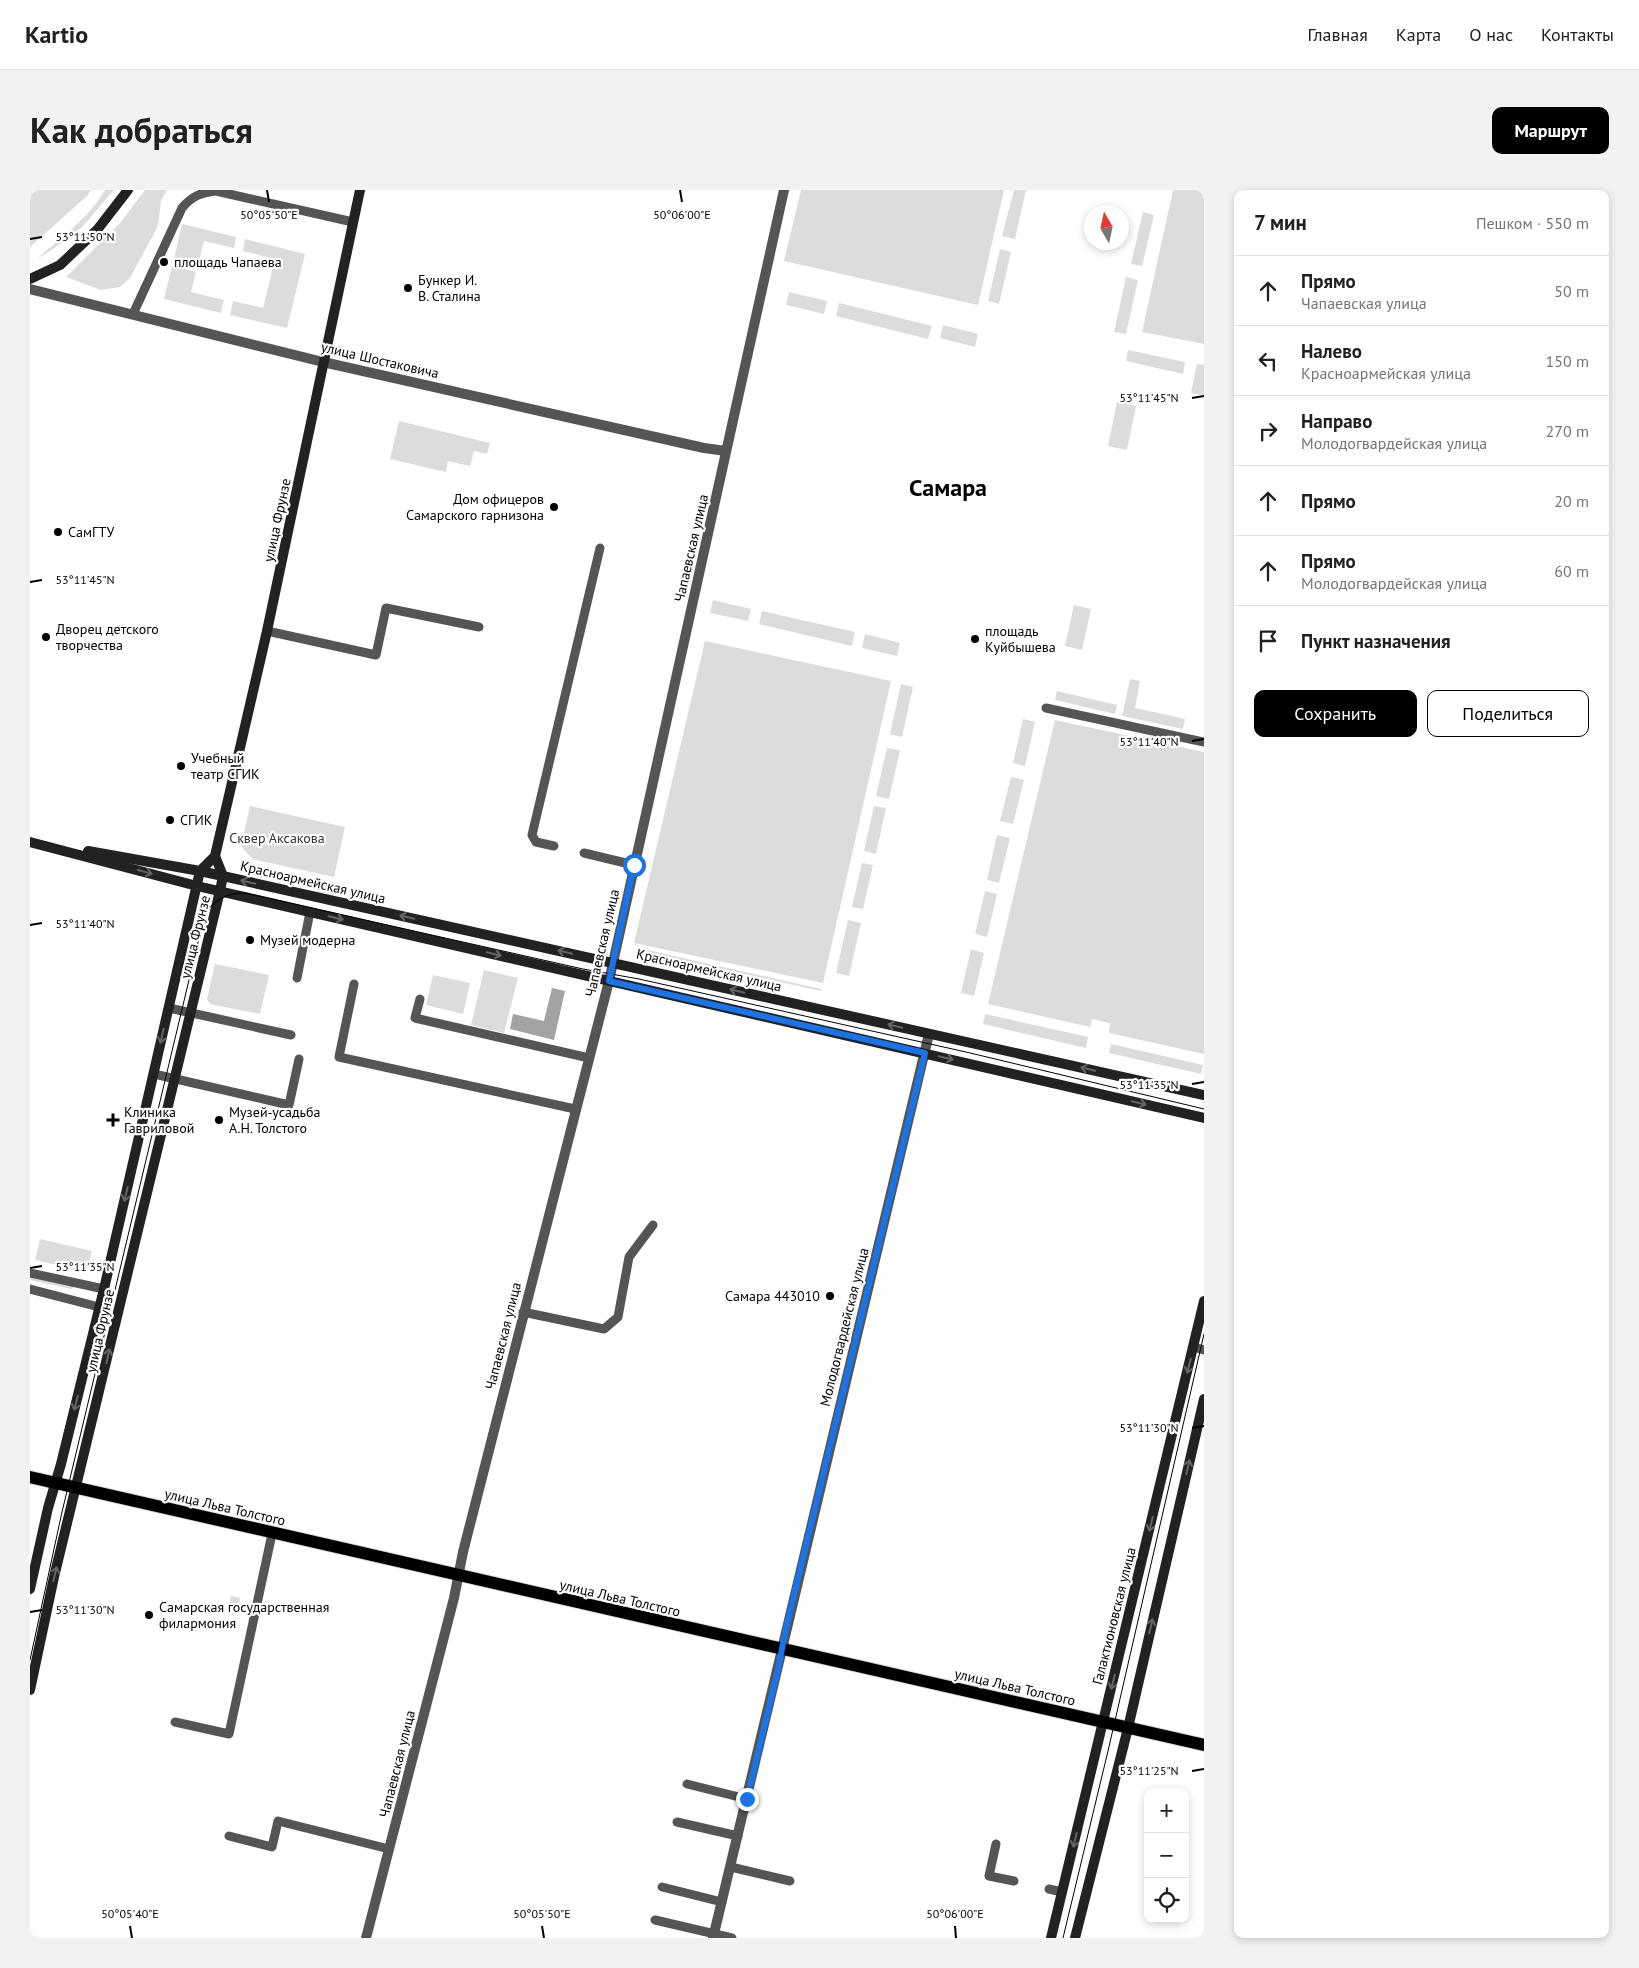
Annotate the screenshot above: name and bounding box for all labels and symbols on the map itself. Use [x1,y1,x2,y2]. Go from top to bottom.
north arrow [1084,205,1129,250]
text: 50°05'50"E [240,207,298,222]
text: 50°06'00"E [653,207,711,222]
text: 53°11'50"N [55,229,115,244]
place label: площадь Чапаева [174,253,282,271]
marker: площадь Чапаева [158,256,170,268]
place label: Бункер И. В. Сталина [418,271,481,305]
marker: Бункер И. В. Сталина [402,282,414,294]
street label: улица Шостаковича [319,338,441,382]
text: 53°11'45"N [1119,390,1179,405]
district label: Самара [909,472,987,503]
street label: улица Фрунзе [259,477,295,563]
place label: Дом офицеров Самарского гарнизона [406,490,544,524]
street label: Чапаевская улица [670,492,712,604]
marker: Дом офицеров Самарского гарнизона [548,501,560,513]
place label: СамГТУ [68,523,114,541]
marker: СамГТУ [52,526,64,538]
text: 53°11'45"N [55,572,115,587]
place label: Дворец детского творчества [56,620,159,654]
place label: площадь Куйбышева [985,622,1056,656]
marker: Дворец детского творчества [40,631,52,643]
marker: площадь Куйбышева [969,633,981,645]
text: 53°11'40"N [1119,734,1179,749]
place label: Учебный театр СГИК [191,749,260,783]
marker: Учебный театр СГИК [175,760,187,772]
place label: СГИК [180,811,213,829]
marker: СГИК [164,814,176,826]
park label: Сквер Аксакова [229,829,325,847]
route start [623,854,646,877]
street label: Красноармейская улица [239,857,388,908]
one-way arrow [136,868,152,877]
one-way arrow [240,876,256,886]
street label: Чапаевская улица [581,887,623,999]
street label: улица Фрунзе [176,894,214,980]
one-way arrow [399,912,415,921]
one-way arrow [327,914,343,923]
text: 53°11'40"N [55,916,115,931]
place label: Музей модерна [260,931,356,949]
marker: Музей модерна [244,934,256,946]
street label: Красноармейская улица [635,945,784,996]
one-way arrow [558,947,574,956]
one-way arrow [486,950,502,959]
one-way arrow [729,986,745,995]
one-way arrow [888,1021,904,1030]
one-way arrow [157,1027,166,1043]
one-way arrow [938,1054,954,1063]
one-way arrow [1081,1064,1097,1073]
text: 53°11'35"N [1119,1077,1179,1092]
one-way arrow [1130,1099,1146,1108]
place label: Клиника Гавриловой [124,1103,194,1137]
place label: Музей-усадьба А.Н. Толстого [229,1103,321,1137]
marker: Клиника Гавриловой [106,1113,120,1127]
marker: Музей-усадьба А.Н. Толстого [213,1114,225,1126]
one-way arrow [121,1186,130,1202]
street label: Молодогвардейская улица [816,1246,872,1408]
text: 53°11'35"N [55,1259,115,1274]
street label: Чапаевская улица [481,1280,525,1392]
place label: Самара 443010 [725,1287,820,1305]
street label: улица Фрунзе [82,1288,118,1374]
marker: Самара 443010 [824,1290,836,1302]
one-way arrow [104,1348,113,1364]
one-way arrow [1184,1357,1193,1373]
one-way arrow [70,1395,80,1411]
text: 53°11'30"N [1119,1420,1179,1435]
one-way arrow [1184,1460,1193,1476]
street label: улица Льва Толстого [163,1484,287,1530]
one-way arrow [1146,1515,1155,1531]
street label: Галактионовская улица [1088,1545,1140,1687]
one-way arrow [51,1567,60,1583]
street label: улица Льва Толстого [558,1575,682,1621]
place label: Самарская государственная филармония [159,1598,329,1632]
text: 53°11'30"N [55,1602,115,1617]
marker: Самарская государственная филармония [143,1609,155,1621]
one-way arrow [1147,1618,1156,1634]
street label: улица Льва Толстого [953,1664,1077,1710]
one-way arrow [1108,1673,1117,1689]
street label: Чапаевская улица [375,1708,419,1820]
text: 53°11'25"N [1119,1763,1179,1778]
route end [736,1788,759,1811]
one-way arrow [1070,1831,1079,1847]
text: 50°05'40"E [101,1906,159,1921]
text: 50°05'50"E [513,1906,571,1921]
text: 50°06'00"E [926,1906,984,1921]

